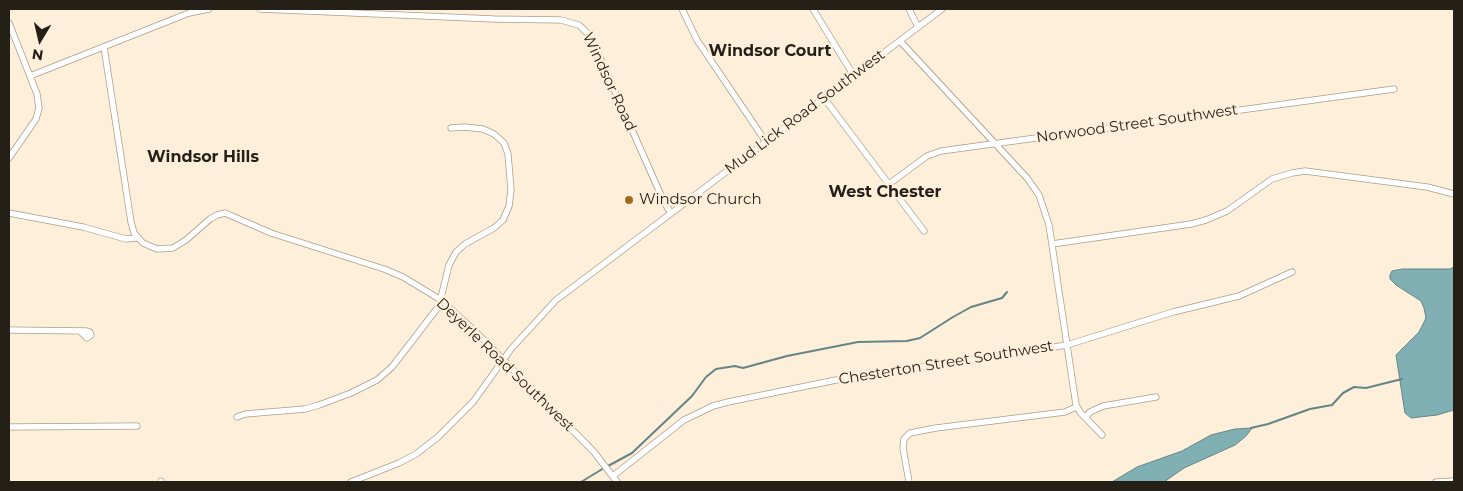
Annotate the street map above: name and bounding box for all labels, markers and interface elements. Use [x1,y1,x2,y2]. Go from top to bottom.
north arrow [15,15,65,65]
street label: Windsor Road [578,30,640,134]
district label: Windsor Court [709,41,831,61]
text: N [31,45,45,65]
street label: Mud Lick Road Southwest [721,46,889,178]
street label: Norwood Street Southwest [1035,101,1239,147]
district label: Windsor Hills [147,147,259,167]
district label: West Chester [829,182,941,202]
place label: Windsor Church [639,191,762,209]
marker: Windsor Church [623,194,635,206]
street label: Deyerle Road Southwest [432,294,578,436]
street label: Chesterton Street Southwest [837,337,1055,389]

